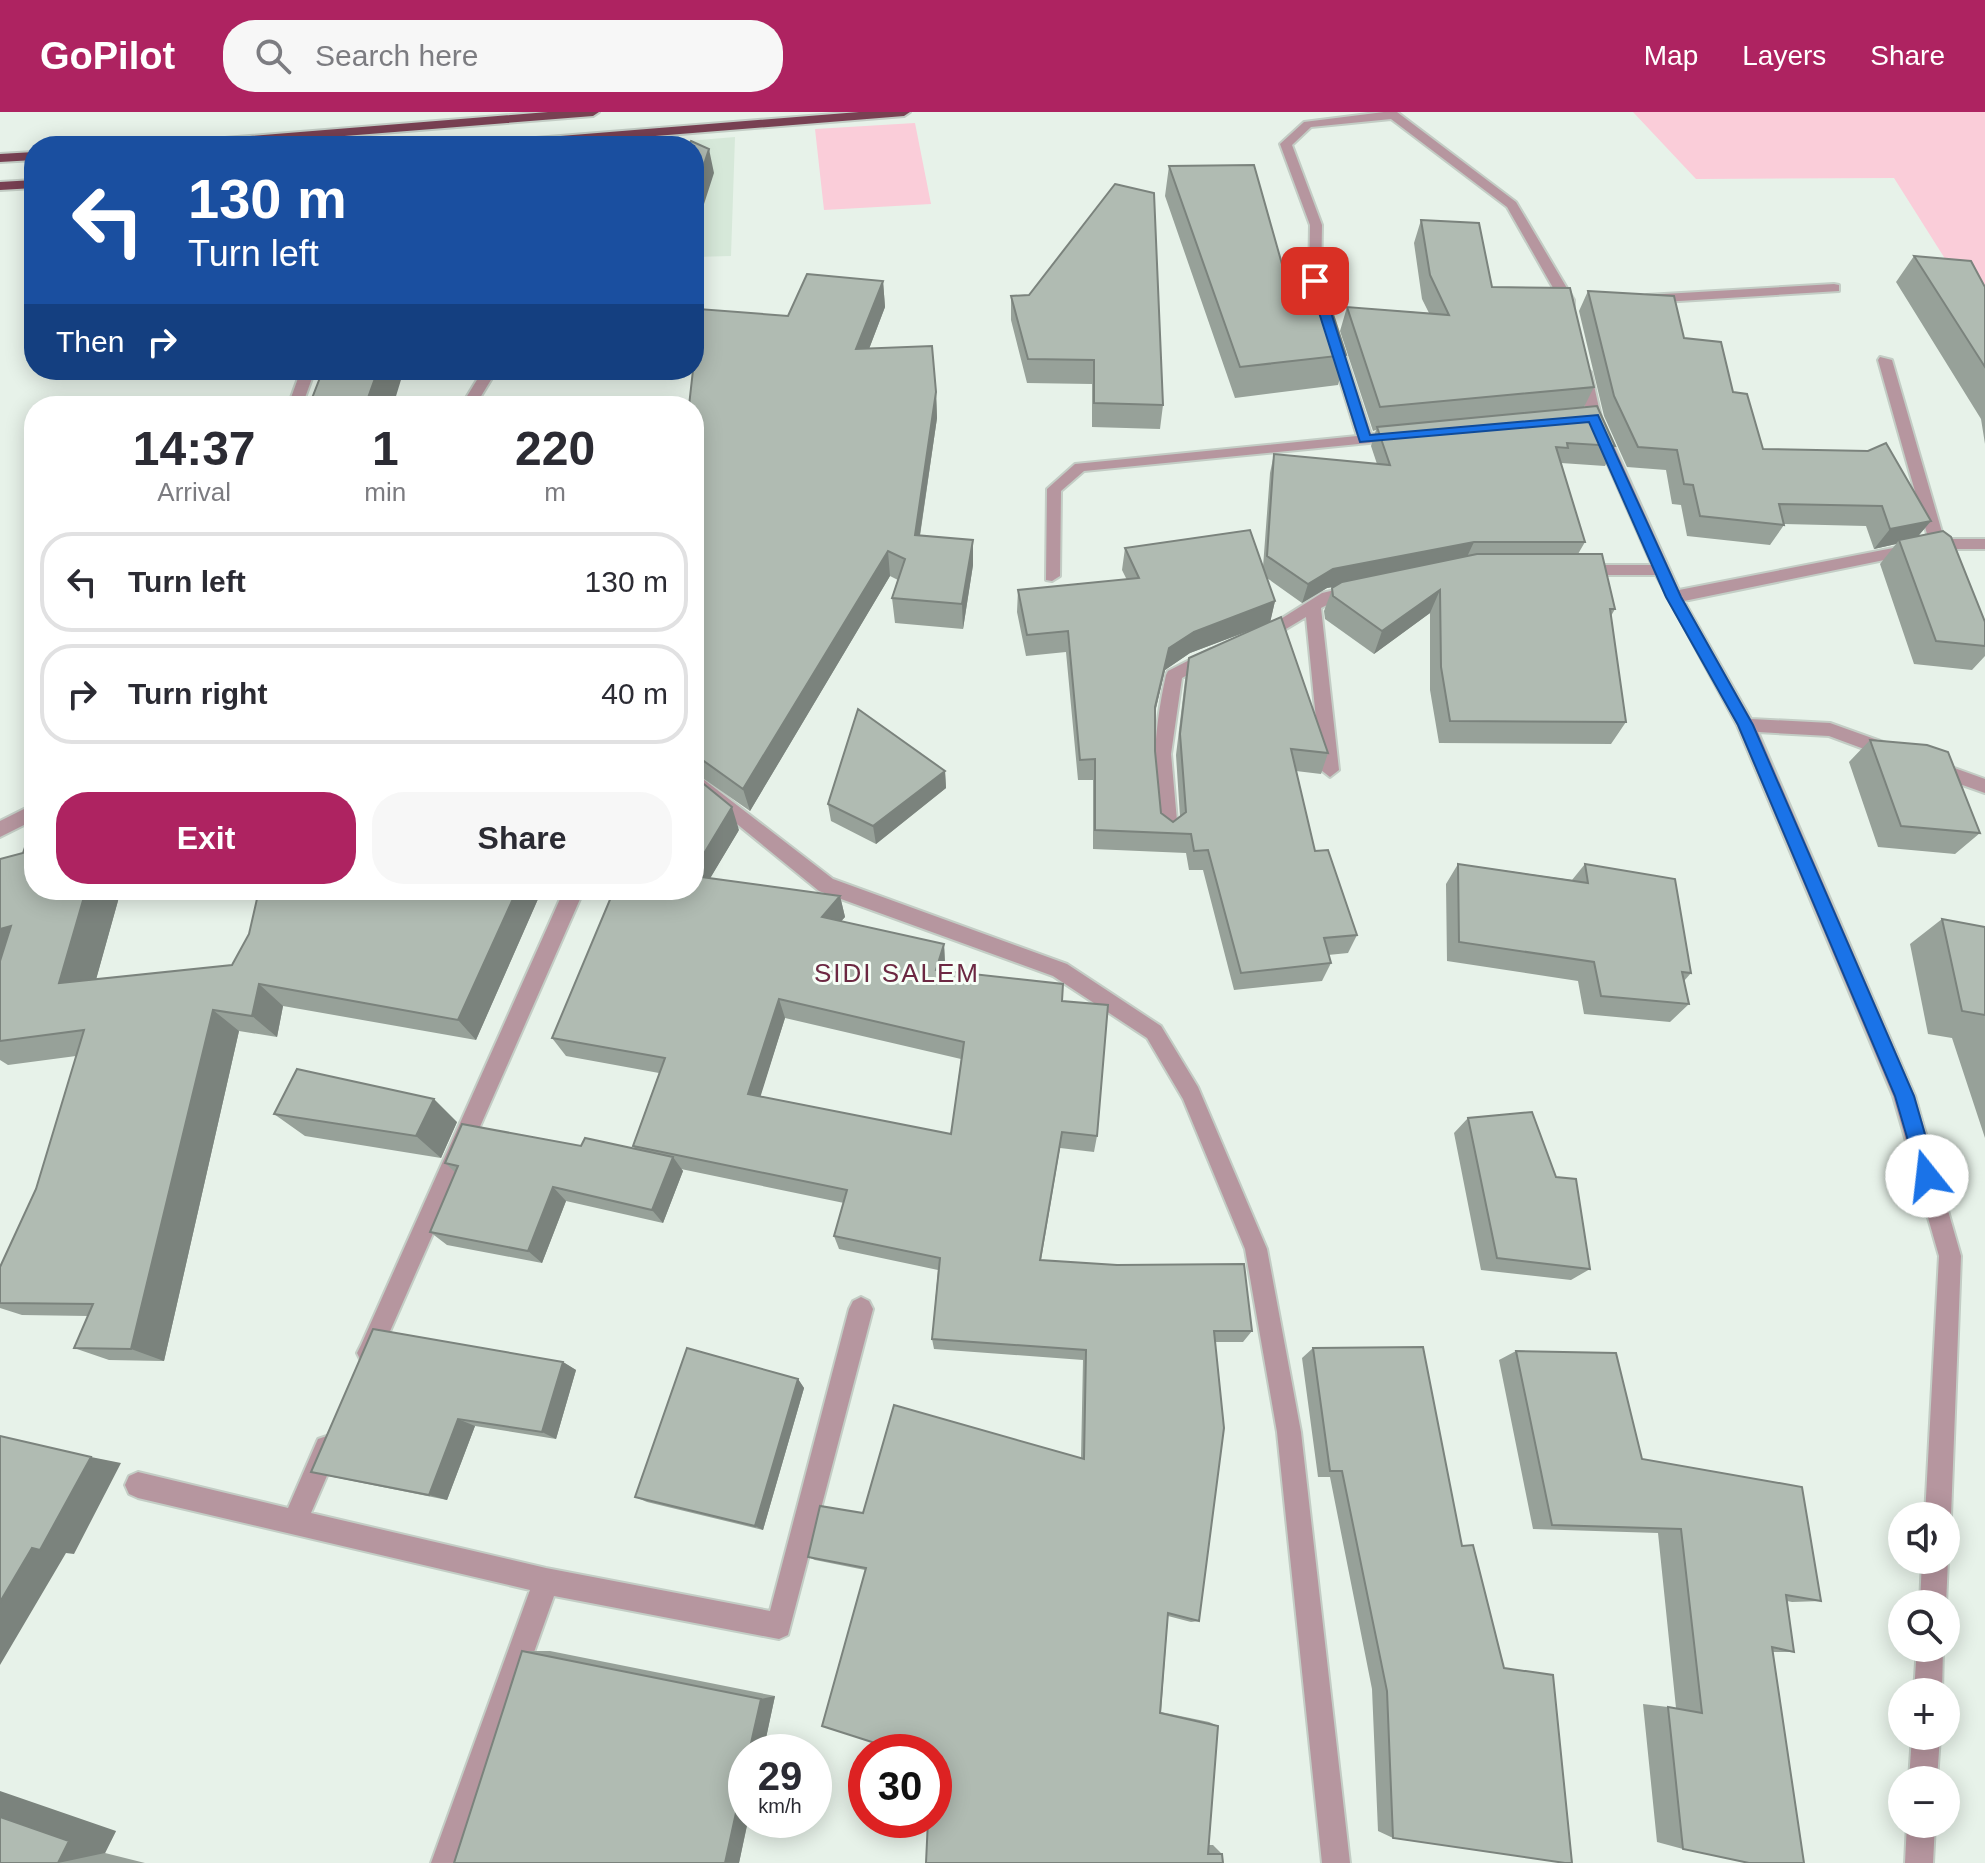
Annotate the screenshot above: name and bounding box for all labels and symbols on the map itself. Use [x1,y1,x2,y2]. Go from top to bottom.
pin [1281,247,1349,315]
district label: SIDI SALEM [814,958,980,988]
position arrow [1885,1134,1969,1218]
speed limit sign: 30 [848,1734,952,1838]

